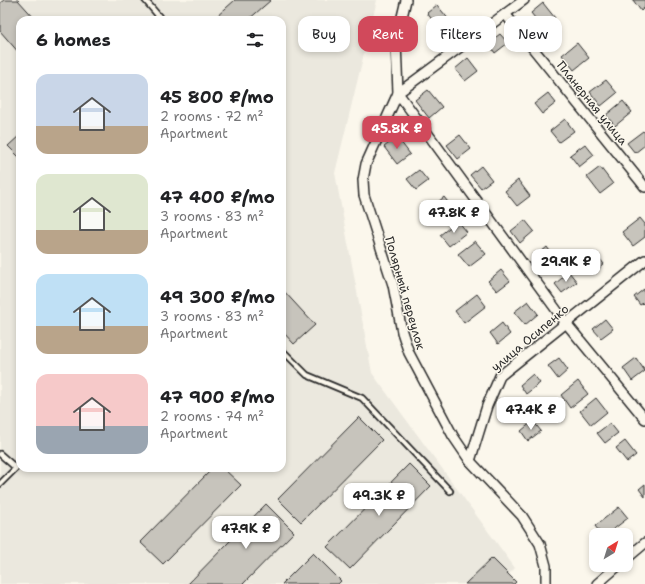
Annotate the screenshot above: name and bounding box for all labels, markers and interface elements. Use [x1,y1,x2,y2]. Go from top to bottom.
chip: Buy [298,16,350,52]
chip: Rent [358,16,418,52]
chip: Filters [426,16,496,52]
chip: New [504,16,562,52]
text: 6 homes [36,29,111,51]
icon: filters [244,29,266,51]
street label: Планерная улица [553,58,631,149]
text: 45 800 ₽/mo [160,86,274,108]
icon: home [68,90,116,138]
text: 2 rooms · 72 m² [160,108,264,125]
pin: 45.8K ₽ [360,116,434,150]
text: 45.8K ₽ [371,120,423,137]
text: Apartment [160,125,228,142]
text: 47 400 ₽/mo [160,186,275,208]
icon: home [68,190,116,238]
pin: 47.8K ₽ [417,200,491,234]
text: 47.8K ₽ [428,204,480,221]
text: 3 rooms · 83 m² [160,208,264,225]
text: Apartment [160,225,228,242]
street label: Полярный переулок [381,235,429,352]
pin: 29.9K ₽ [529,249,603,283]
text: 29.9K ₽ [540,253,592,270]
text: 49 300 ₽/mo [160,286,275,308]
icon: home [68,290,116,338]
street label: улица Осипенко [488,301,572,375]
text: 3 rooms · 83 m² [160,308,264,325]
text: Apartment [160,325,228,342]
text: 47 900 ₽/mo [160,386,275,408]
icon: home [68,390,116,438]
pin: 47.4K ₽ [494,397,568,431]
text: 47.4K ₽ [505,401,557,418]
text: 2 rooms · 74 m² [160,408,264,425]
text: Apartment [160,425,228,442]
pin: 49.3K ₽ [342,483,416,517]
text: 49.3K ₽ [353,487,405,504]
pin: 47.9K ₽ [209,516,283,550]
text: 47.9K ₽ [221,520,271,537]
north arrow [589,528,633,572]
map controls [589,528,633,572]

